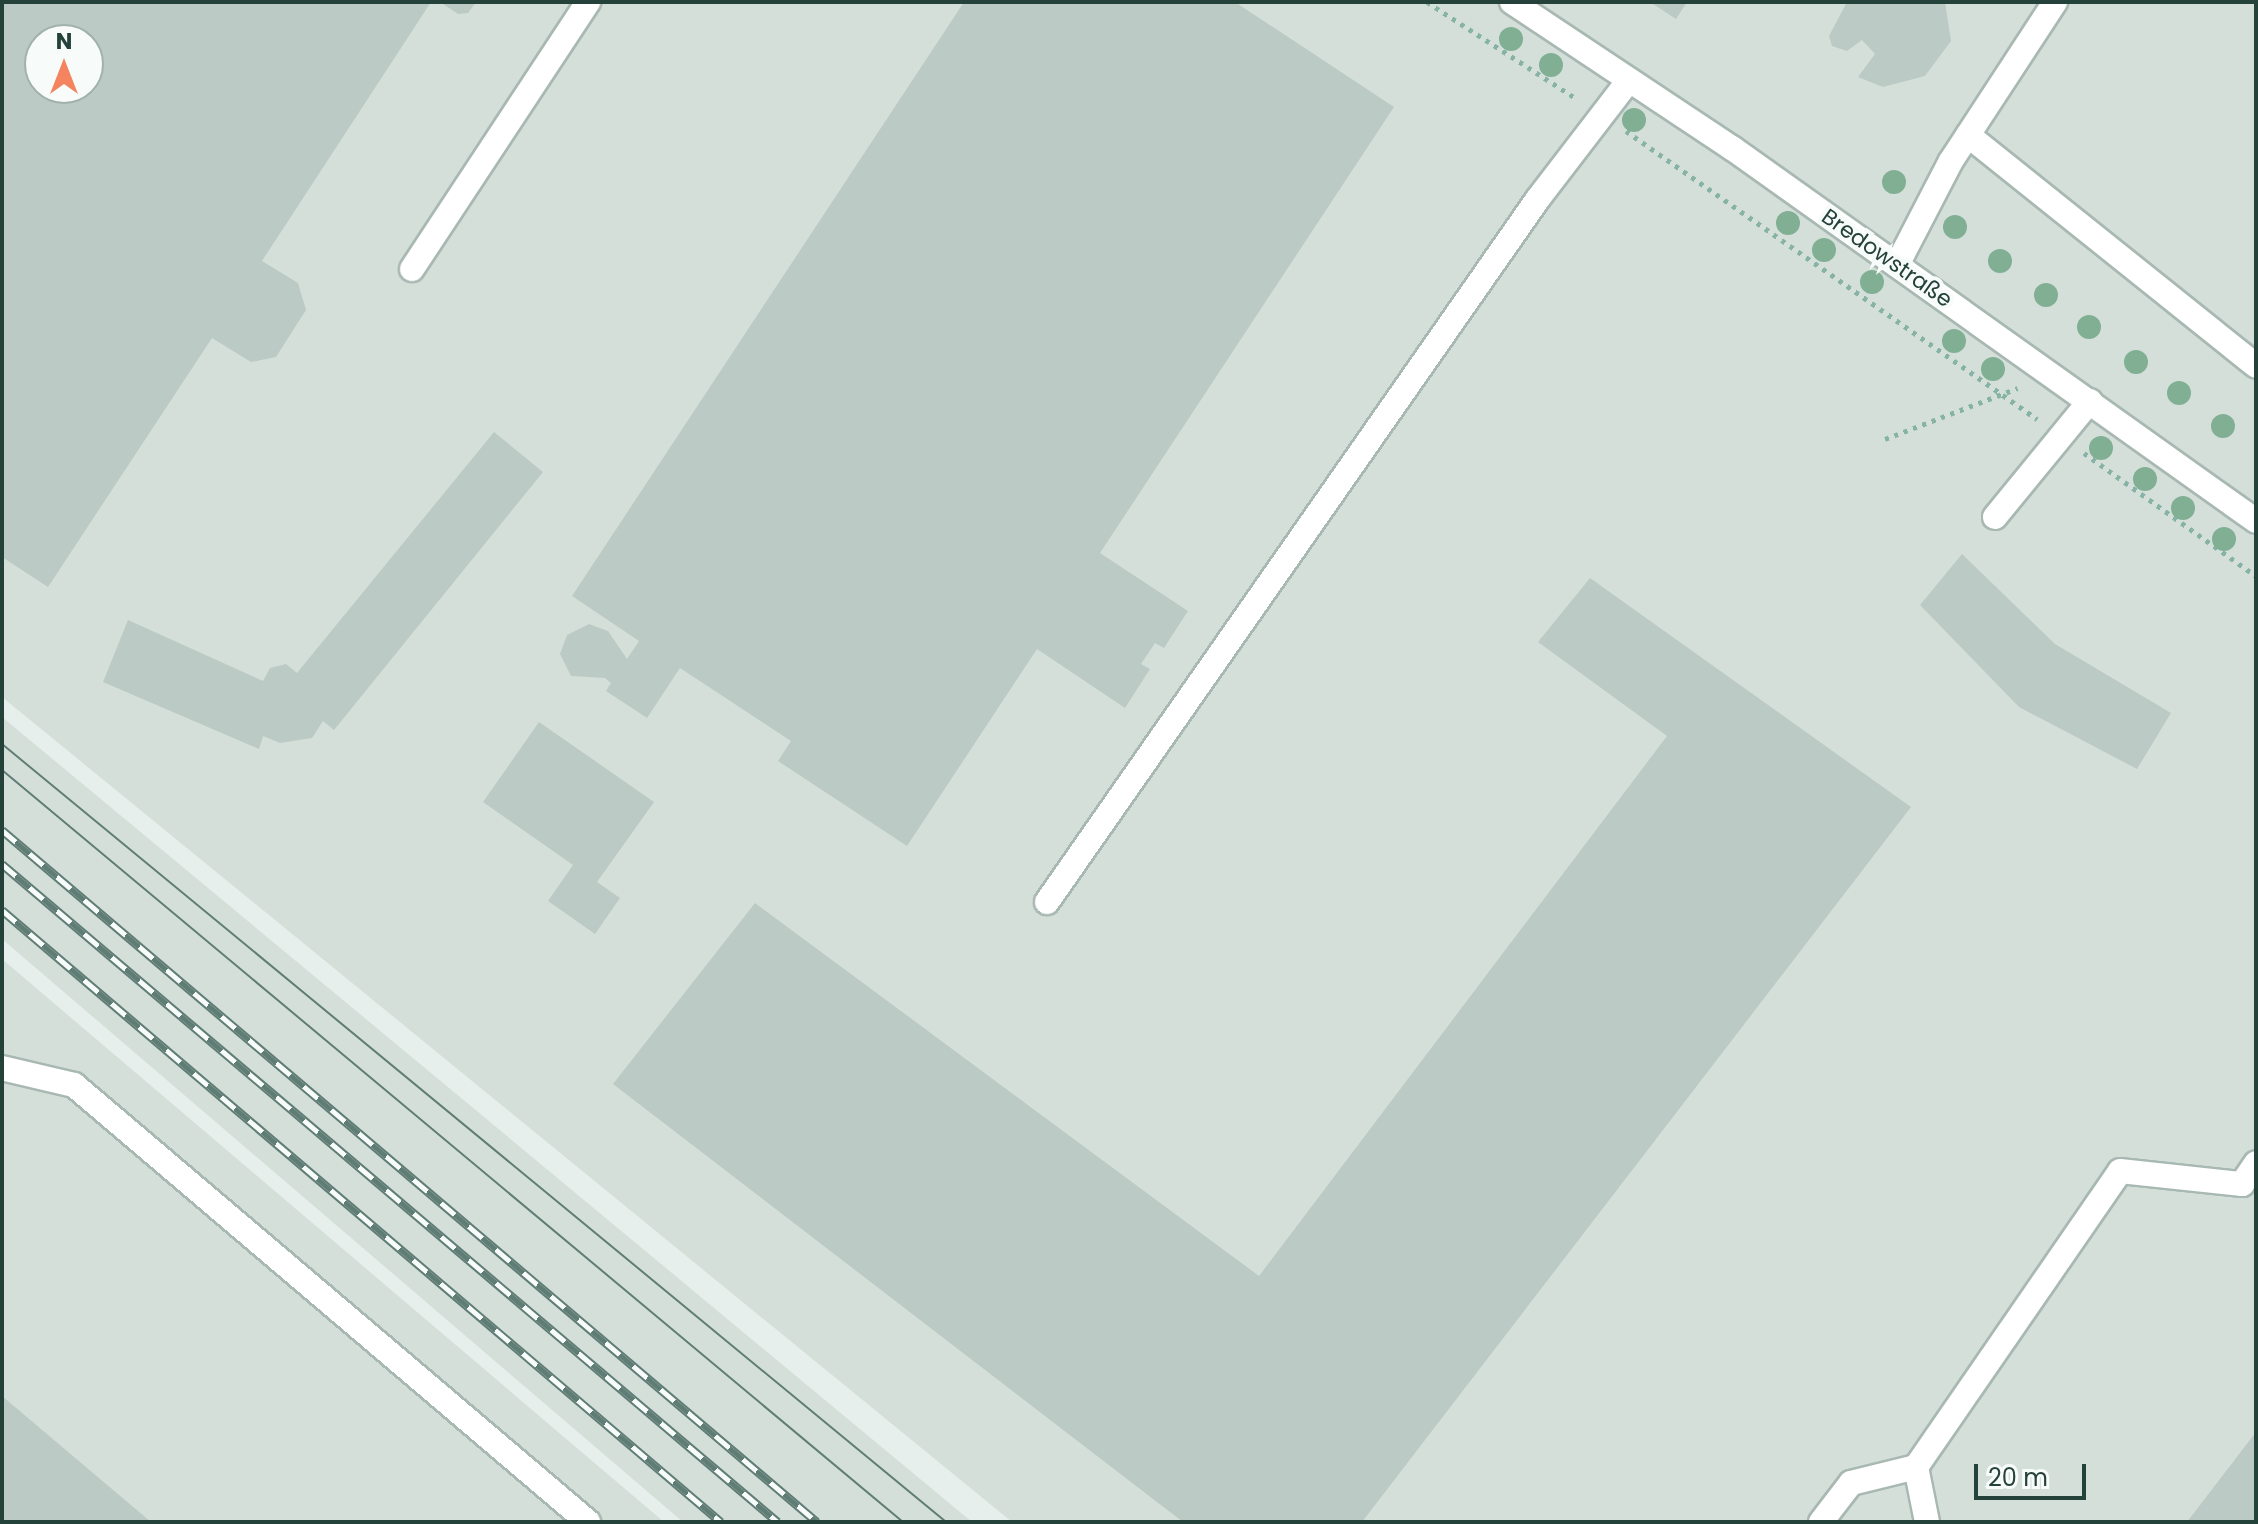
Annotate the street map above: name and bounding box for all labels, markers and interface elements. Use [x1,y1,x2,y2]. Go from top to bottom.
north arrow [24,24,104,104]
text: N [56,26,72,57]
street label: Bredowstraße [1817,203,1957,313]
scale bar [1978,1448,2090,1498]
text: 20 m [1988,1461,2048,1494]

